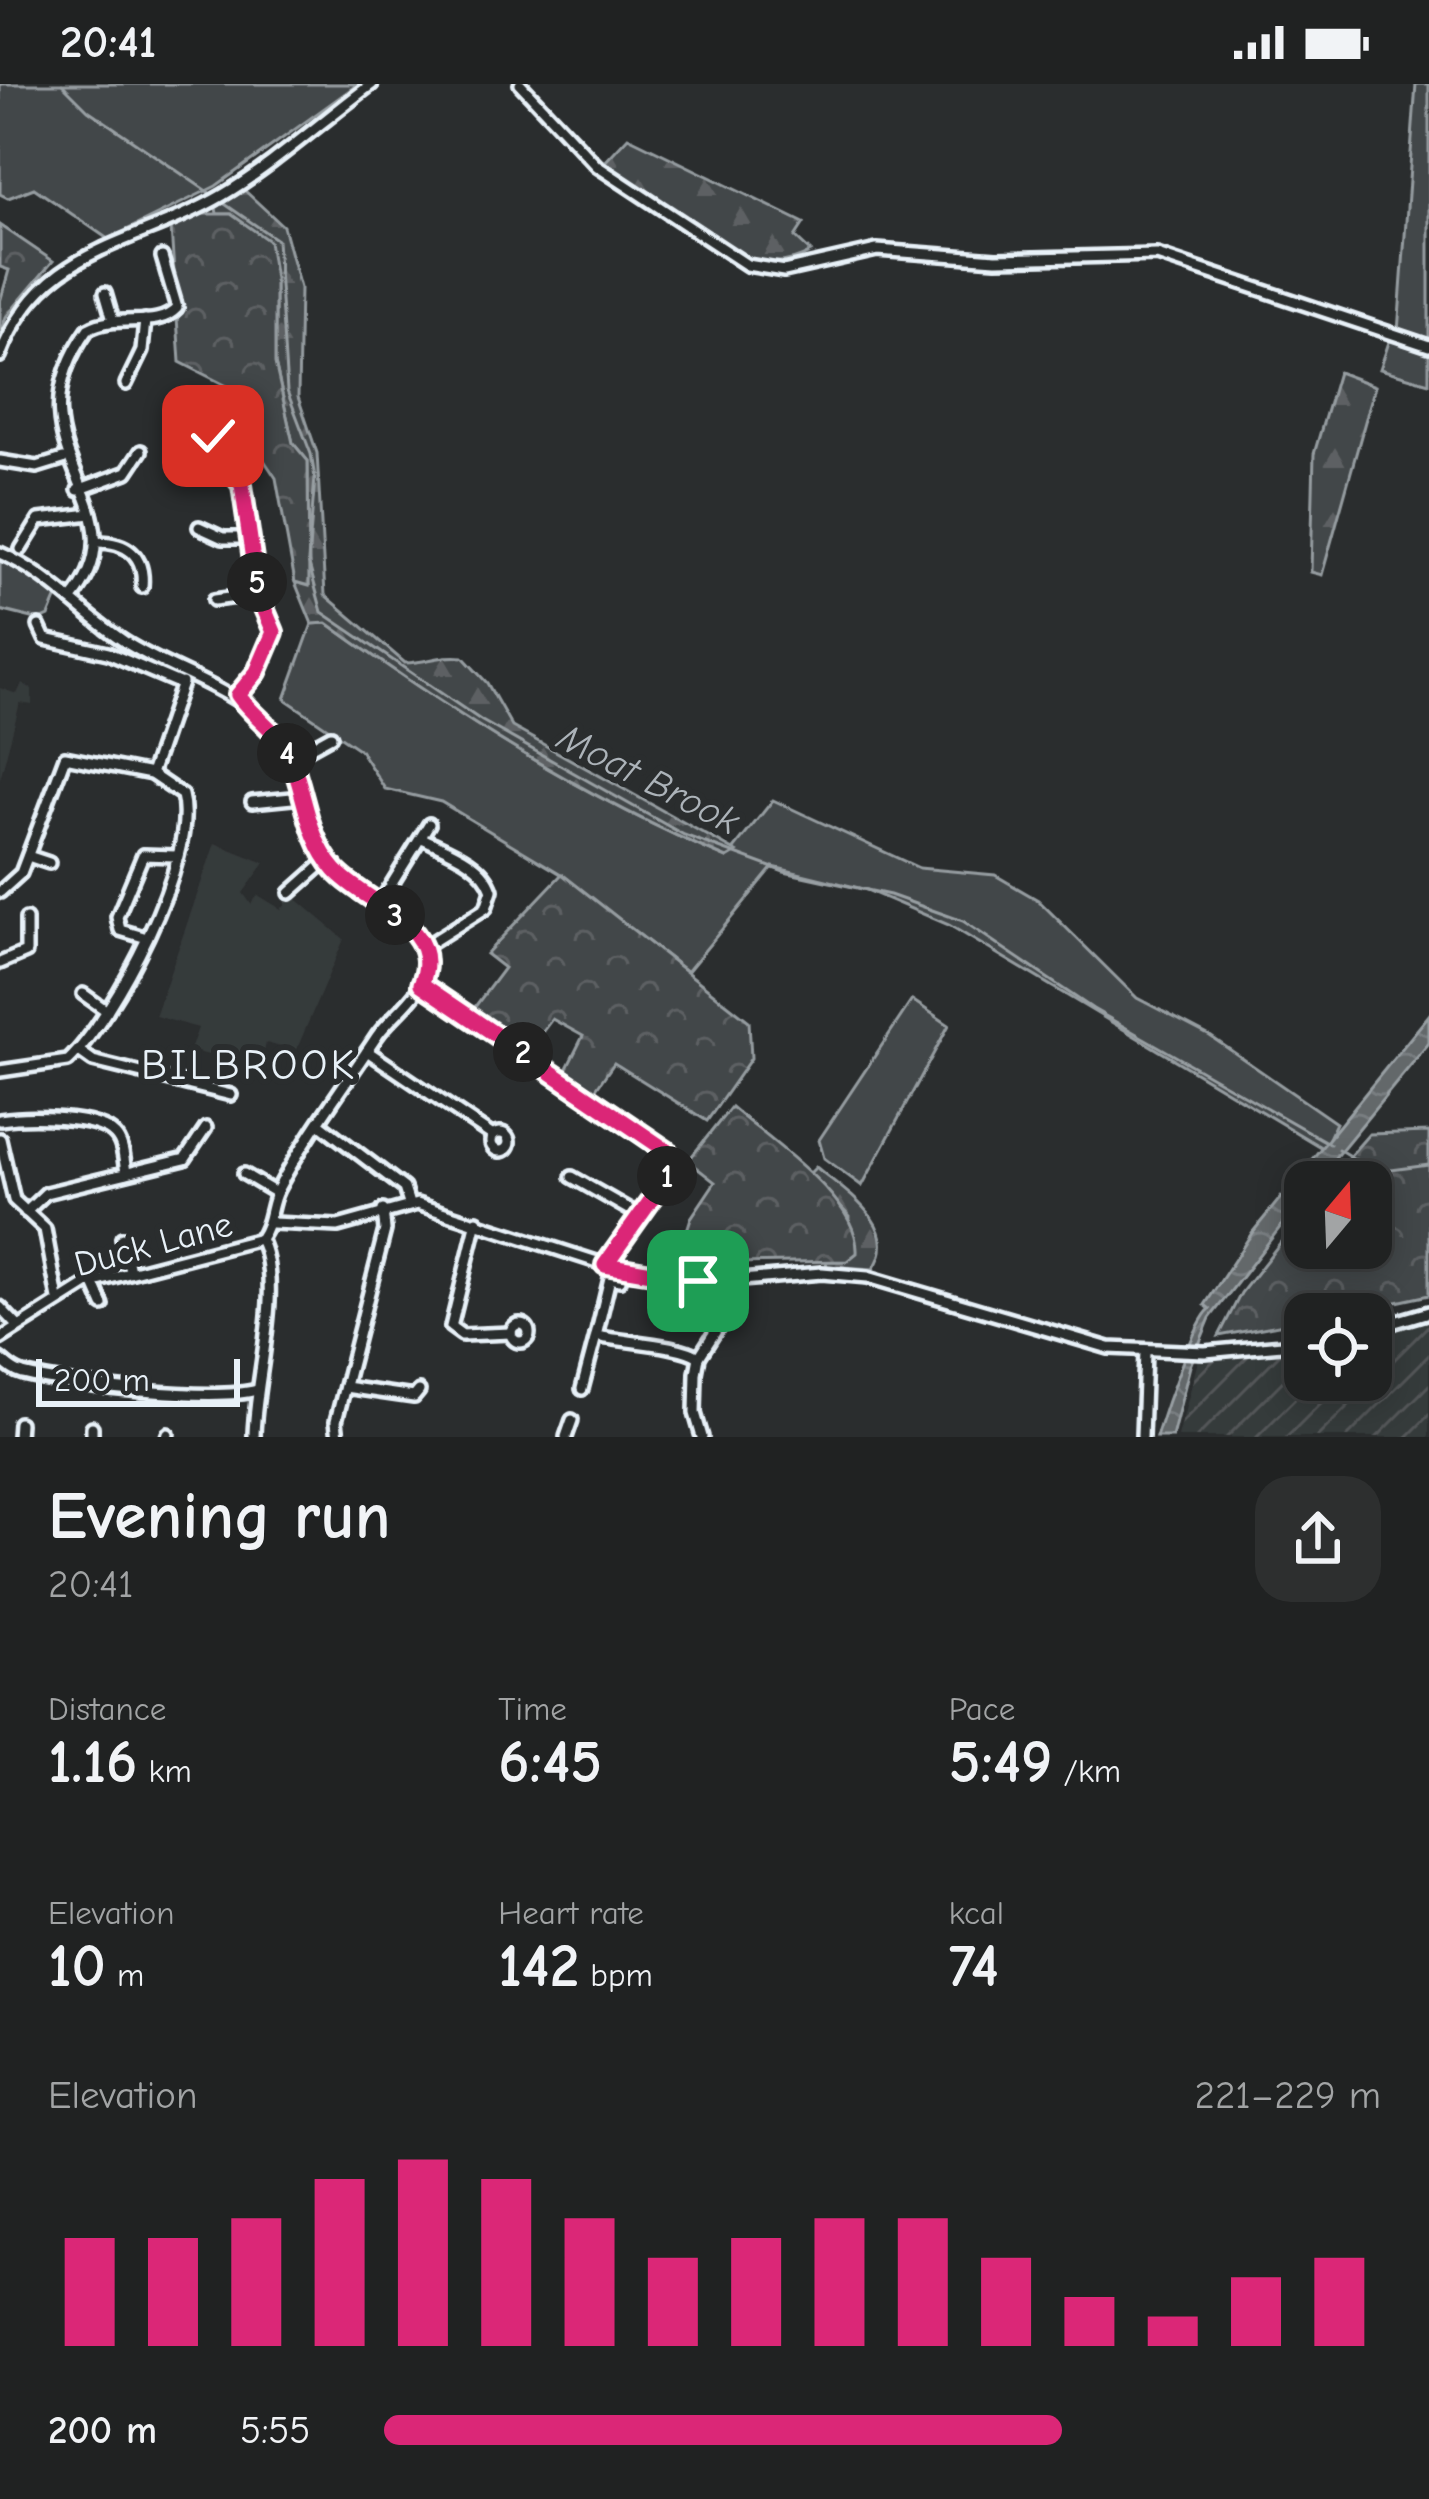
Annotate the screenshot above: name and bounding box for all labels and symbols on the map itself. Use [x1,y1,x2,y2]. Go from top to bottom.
pin [162,385,264,487]
pin: 5 [227,552,287,612]
water label: Moat Brook [549,714,747,845]
pin: 4 [257,723,317,783]
pin: 3 [365,885,425,945]
pin: 2 [493,1022,553,1082]
district label: BILBROOK [141,1041,357,1090]
pin: 1 [637,1146,697,1206]
north arrow [1284,1161,1392,1269]
street label: Duck Lane [70,1204,237,1285]
pin [647,1230,749,1332]
scale bar [36,1353,240,1406]

